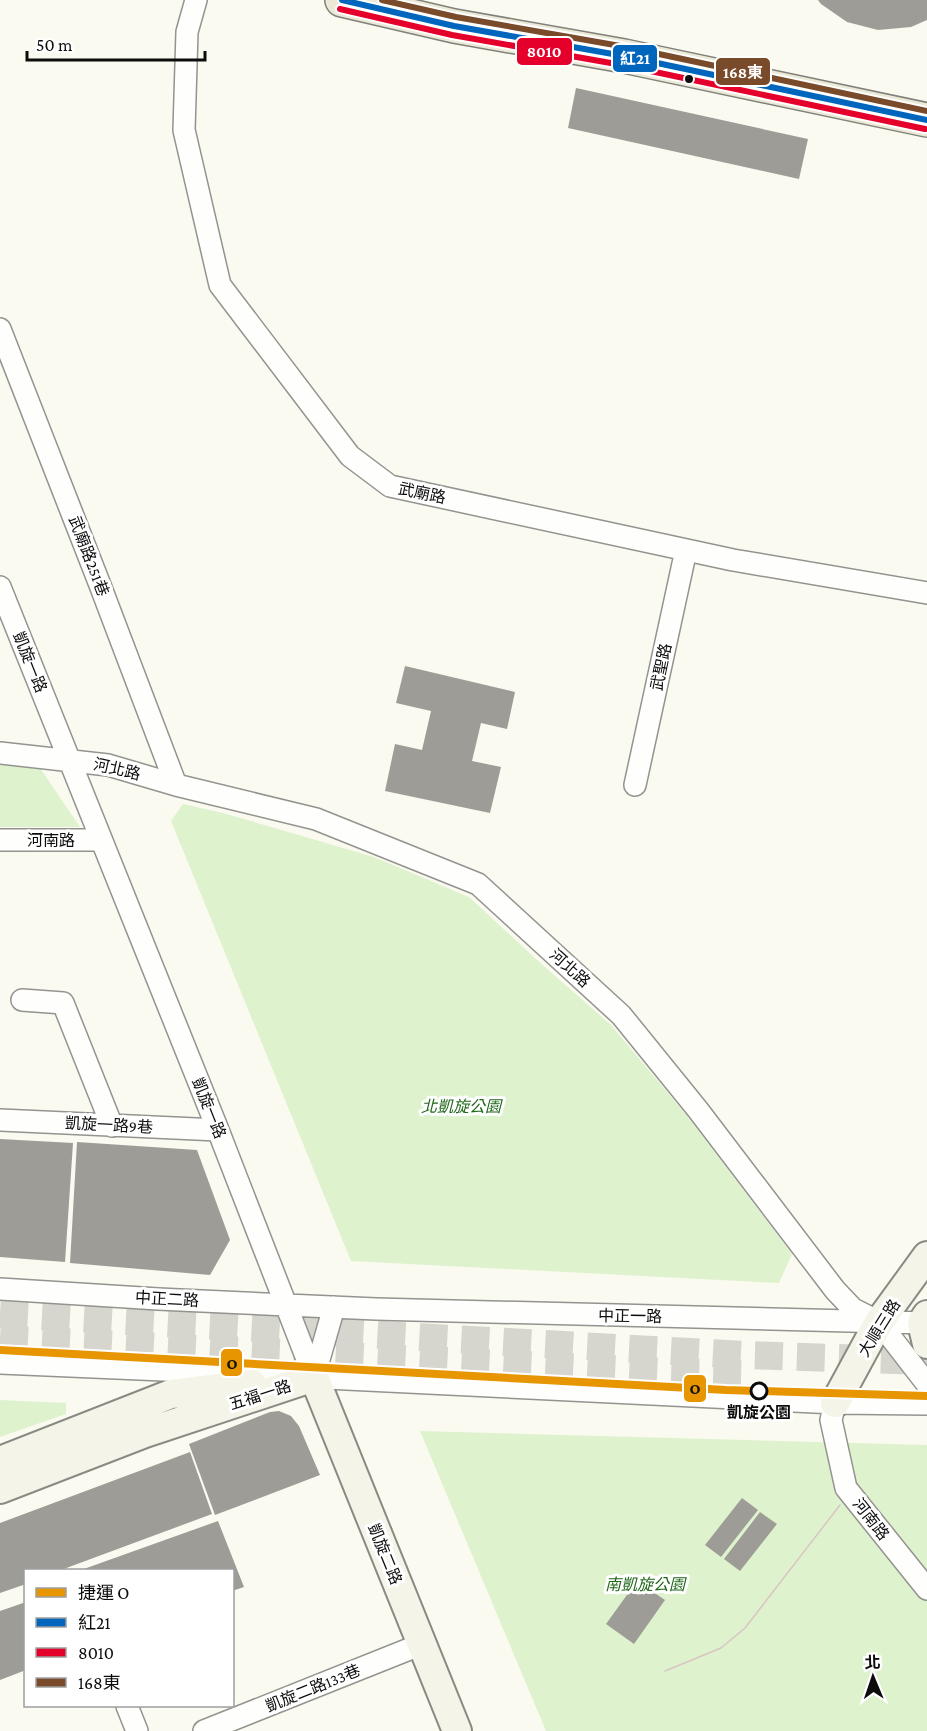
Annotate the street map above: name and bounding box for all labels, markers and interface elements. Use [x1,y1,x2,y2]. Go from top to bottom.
scale bar [27,24,206,62]
text: 50 m [36,35,73,55]
line badge: 8010 [516,37,573,66]
text: 8010 [527,43,561,60]
line badge: 紅21 [612,44,658,73]
text: 紅21 [620,50,650,67]
line badge: 168東 [715,57,771,86]
text: 168東 [723,64,763,81]
unlabelled marker [683,73,695,85]
street label: 武廟路 [397,480,447,506]
street label: 武廟路251巷 [66,514,112,598]
street label: 凱旋一路 [10,629,50,695]
street label: 武聖路 [648,642,674,692]
street label: 河北路 [92,755,142,783]
street label: 河南路 [27,832,75,849]
street label: 河北路 [546,946,594,990]
street label: 凱旋一路 [189,1075,229,1141]
park label: 北凱旋公園 [421,1098,503,1115]
street label: 凱旋一路9巷 [65,1114,153,1136]
street label: 中正二路 [135,1289,199,1309]
street label: 大順三路 [855,1296,903,1360]
street label: 中正一路 [598,1307,662,1325]
line badge: O [220,1348,243,1377]
text: O [226,1355,238,1372]
line badge: O [683,1374,707,1403]
street label: 五福一路 [227,1377,293,1413]
text: O [689,1380,701,1397]
marker: 凱旋公園 [750,1382,768,1400]
place label: 凱旋公園 [727,1404,791,1421]
street label: 河南路 [850,1495,892,1543]
street label: 凱旋二路 [365,1521,405,1587]
legend [24,1569,234,1707]
park label: 南凱旋公園 [605,1576,687,1593]
text: 捷運 O [78,1583,129,1603]
text: 紅21 [78,1613,111,1633]
text: 8010 [78,1643,114,1663]
north arrow [843,1647,903,1707]
text: 北 [864,1654,881,1671]
street label: 凱旋二路133巷 [263,1661,363,1715]
text: 168東 [78,1673,121,1693]

